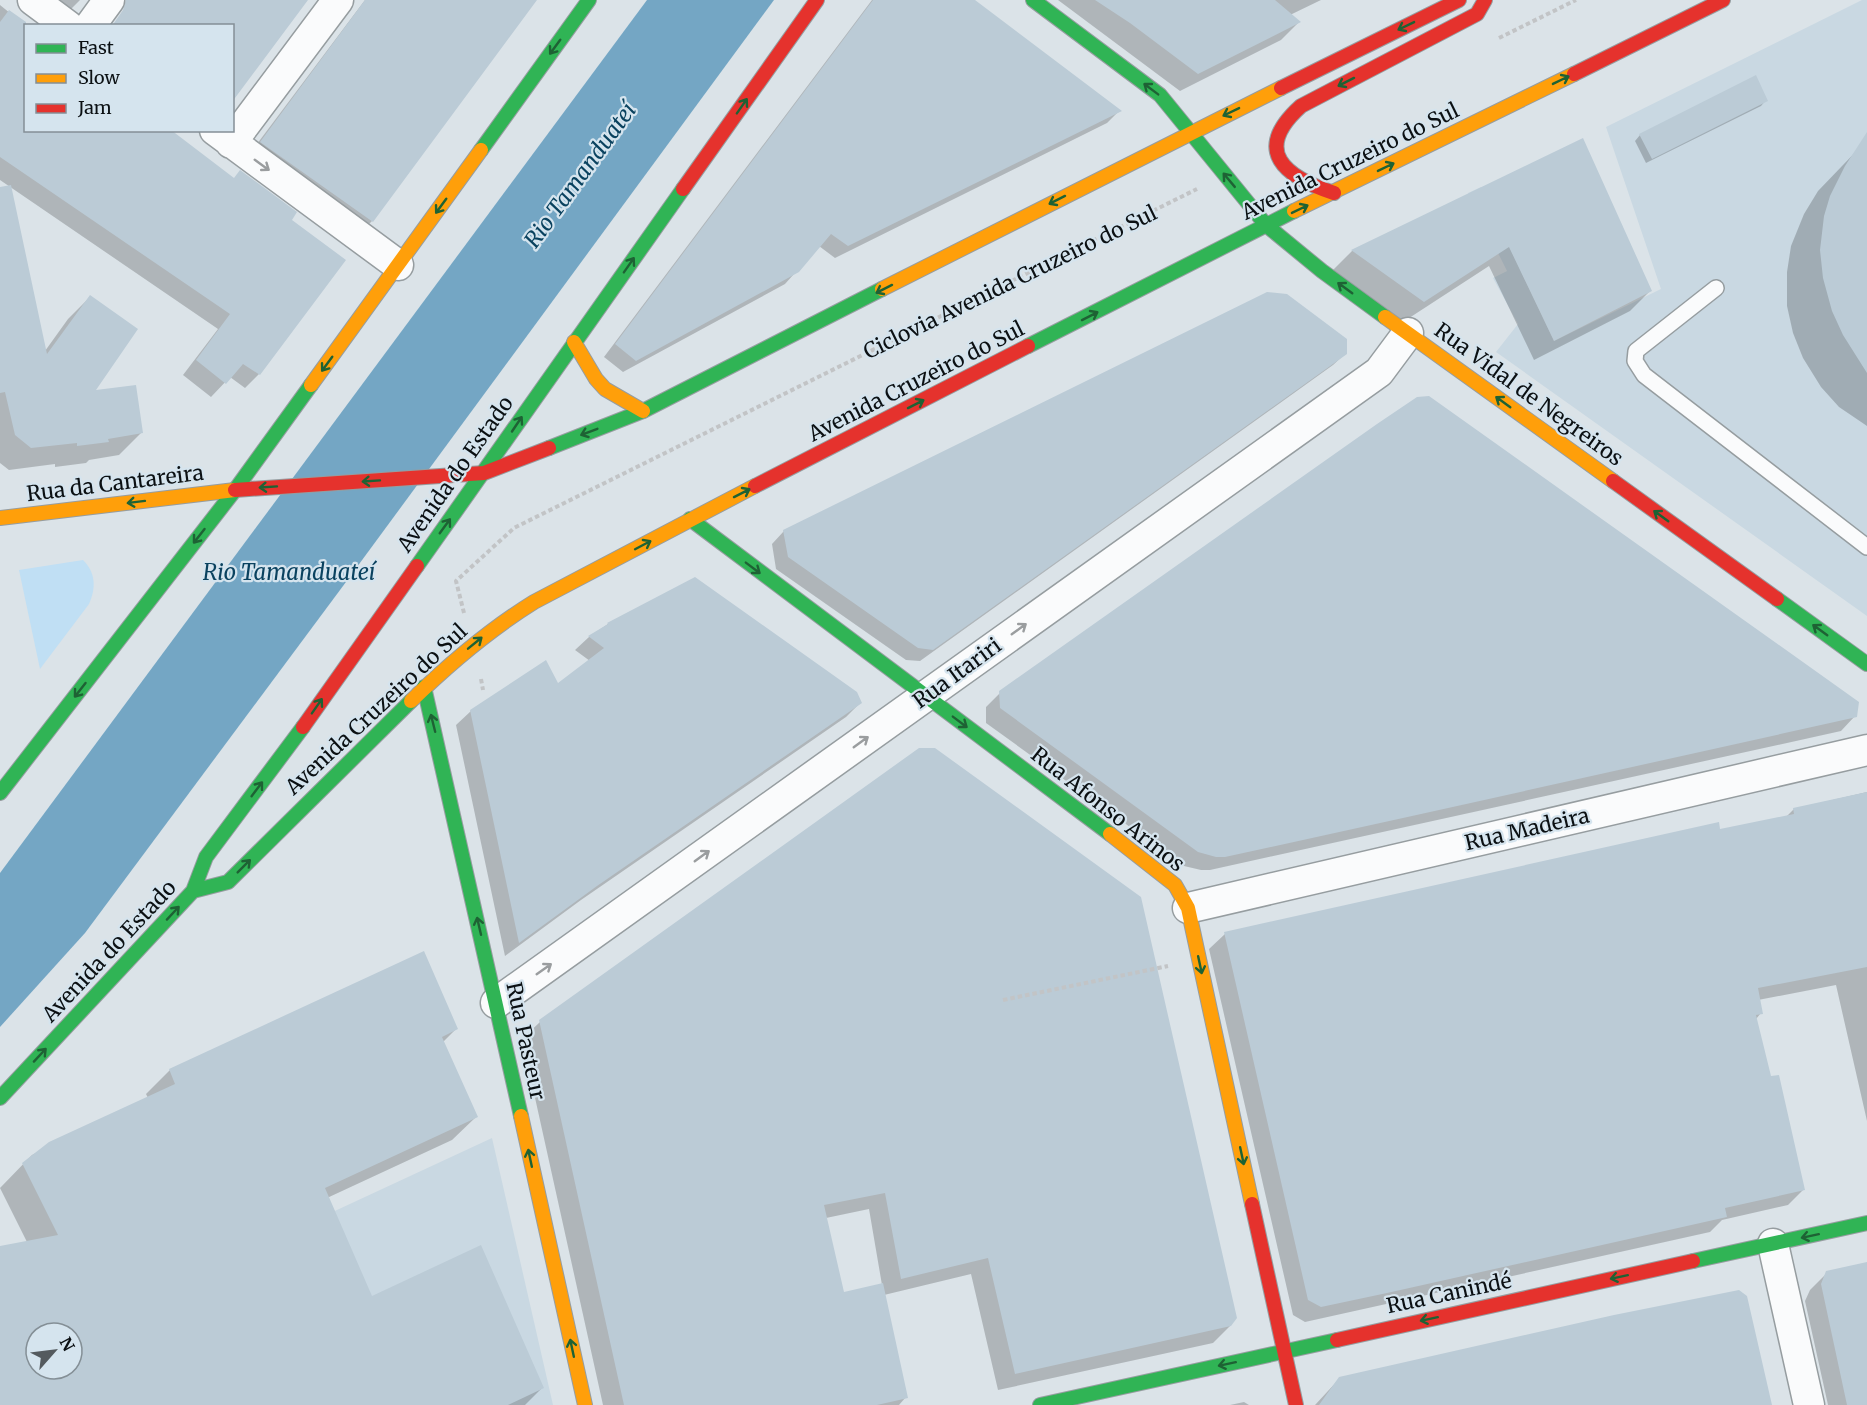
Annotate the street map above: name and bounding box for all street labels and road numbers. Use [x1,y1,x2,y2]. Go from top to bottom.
street label: Avenida Cruzeiro do Sul [1236,96,1464,226]
street label: Ciclovia Avenida Cruzeiro do Sul [859,199,1162,365]
street label: Avenida Cruzeiro do Sul [802,314,1029,448]
street label: Rua Vidal de Negreiros [1429,316,1629,472]
street label: Avenida do Estado [390,391,519,558]
street label: Rua da Cantareira [25,459,205,507]
street label: Avenida Cruzeiro do Sul [279,617,473,801]
street label: Rua Itariri [907,632,1007,714]
street label: Rua Afonso Arinos [1026,741,1190,877]
street label: Rua Madeira [1462,802,1592,856]
street label: Avenida do Estado [36,874,182,1028]
street label: Rua Pasteur [500,980,552,1102]
street label: Rua Canindé [1384,1267,1514,1319]

